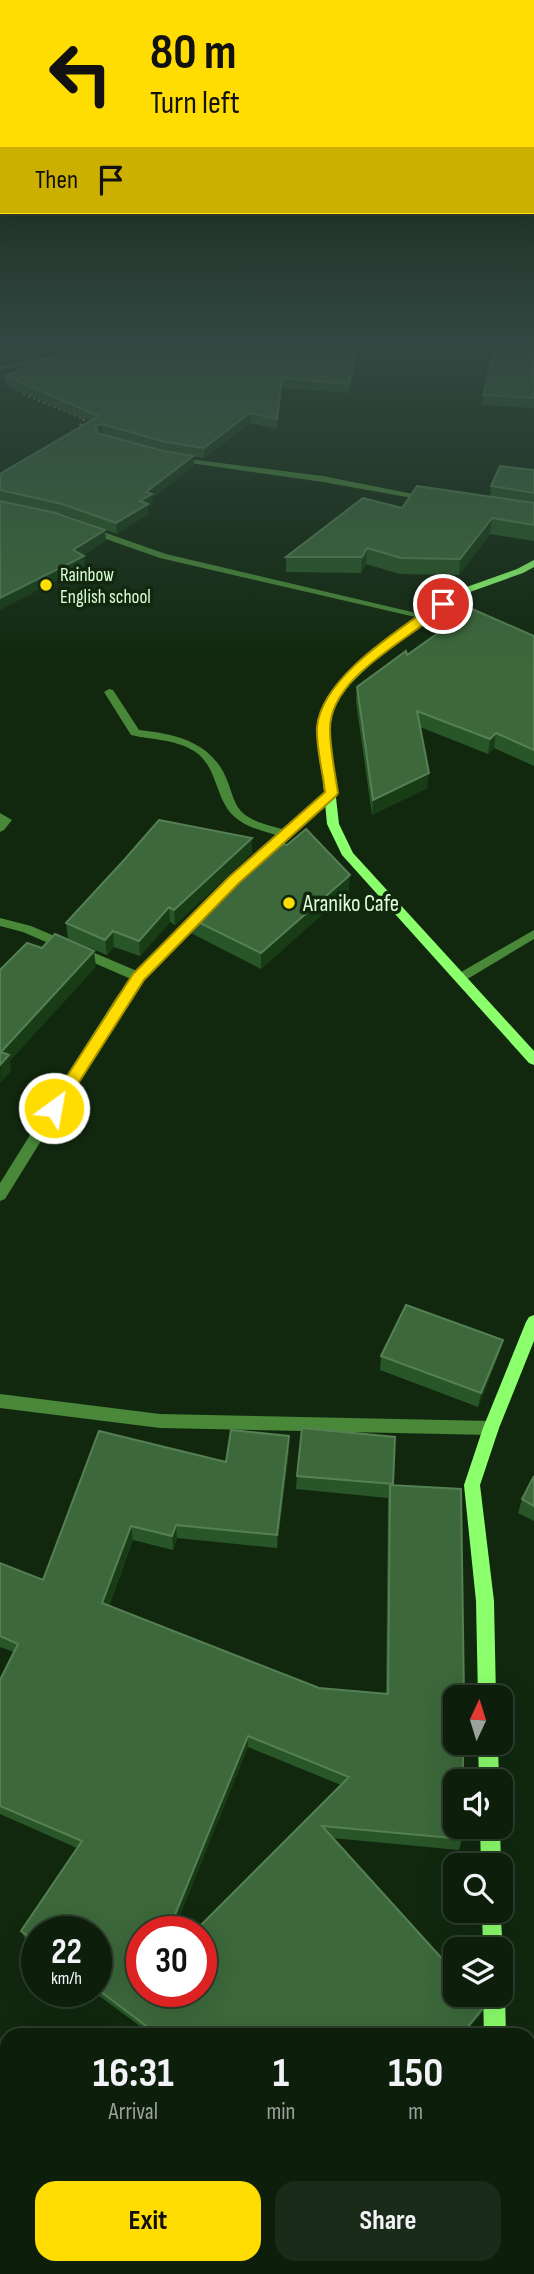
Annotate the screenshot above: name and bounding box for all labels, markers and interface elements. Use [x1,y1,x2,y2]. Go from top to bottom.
text: 80 m [150,24,237,83]
icon: left [35,28,126,119]
text: Turn left [150,84,240,123]
icon: arrive [92,161,130,199]
text: Then [35,165,78,196]
place label: Rainbow English school [60,564,151,609]
pin [413,574,473,634]
marker: Rainbow English school [38,577,54,593]
icon: arrive [424,585,462,623]
place label: Araniko Cafe [302,890,399,918]
marker: Araniko Cafe [281,895,297,911]
position arrow [17,1071,91,1145]
north arrow [443,1685,513,1755]
map controls [443,1685,513,2007]
button: sound [443,1769,513,1839]
button: search [443,1853,513,1923]
speed limit sign: 30 [126,1916,217,2007]
text: 22 [51,1931,82,1974]
button: layers [443,1937,513,2007]
text: km/h [51,1968,82,1989]
text: 16:31 [93,2048,174,2099]
text: 1 [273,2048,289,2099]
text: 150 [388,2048,443,2099]
text: Arrival [109,2098,158,2126]
text: min [267,2098,295,2126]
text: m [408,2098,423,2126]
button: Exit [35,2181,261,2261]
button: Share [275,2181,501,2261]

